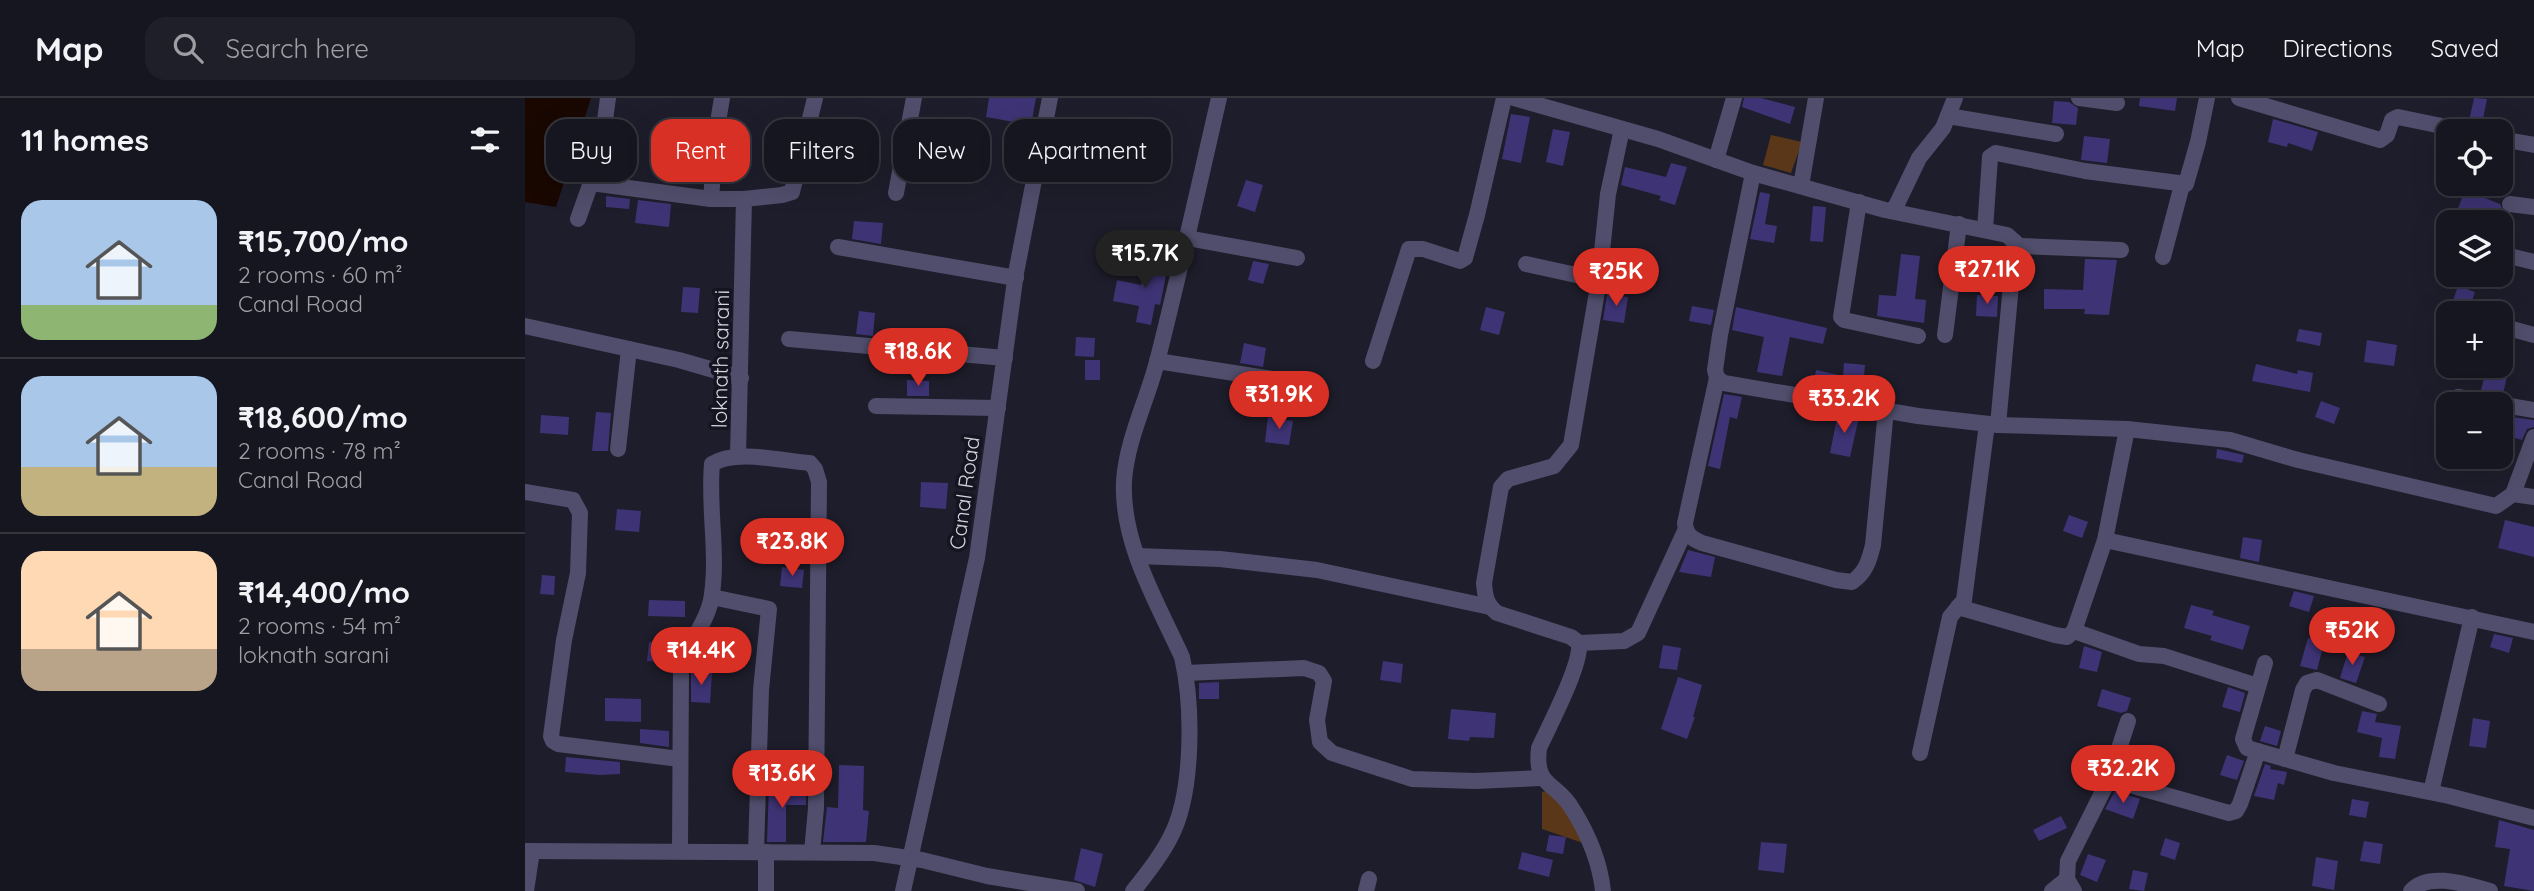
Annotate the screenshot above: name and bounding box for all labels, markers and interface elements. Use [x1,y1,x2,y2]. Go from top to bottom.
search box [145,17,635,80]
text: Map [35,28,103,69]
icon: search [169,29,207,67]
text: Search here [225,32,369,65]
text: Map [2196,33,2245,63]
text: Directions [2283,33,2393,63]
text: Saved [2431,33,2499,63]
chip: Buy [546,119,637,182]
chip: Rent [651,119,750,182]
chip: Filters [764,119,879,182]
chip: New [893,119,990,182]
chip: Apartment [1004,119,1171,182]
map controls [2436,119,2513,469]
button: locate [2436,119,2513,196]
text: 11 homes [21,121,149,159]
icon: filters [466,121,504,159]
button: layers [2436,210,2513,287]
text: ₹15,700/mo [238,222,409,260]
icon: home [77,228,161,312]
pin: ₹15.7K [1088,230,1202,290]
text: ₹15.7K [1111,238,1179,267]
pin: ₹27.1K [1930,246,2044,306]
pin: ₹25K [1575,248,1657,308]
text: ₹27.1K [1954,254,2020,283]
text: ₹25K [1589,256,1643,285]
text: 2 rooms · 60 m² [238,260,403,289]
text: Canal Road [238,289,363,318]
street label: loknath sarani [706,290,734,428]
button: + [2436,301,2513,378]
pin: ₹18.6K [861,328,975,388]
text: ₹18.6K [884,336,952,365]
pin: ₹31.9K [1222,372,1336,431]
pin: ₹33.2K [1787,376,1901,435]
text: ₹31.9K [1245,379,1313,408]
text: ₹33.2K [1808,383,1880,412]
button: − [2436,392,2513,469]
text: ₹18,600/mo [238,398,408,436]
icon: home [77,404,161,488]
street label: Canal Road [943,435,985,551]
text: 2 rooms · 78 m² [238,436,401,465]
text: Canal Road [238,465,363,494]
pin: ₹23.8K [735,518,849,578]
text: ₹23.8K [756,526,828,555]
text: ₹14,400/mo [238,573,410,611]
icon: home [77,579,161,663]
pin: ₹52K [2311,608,2393,667]
text: 2 rooms · 54 m² [238,611,401,640]
text: ₹52K [2325,615,2379,644]
pin: ₹14.4K [644,628,758,687]
text: ₹14.4K [667,635,735,664]
text: loknath sarani [238,640,389,669]
pin: ₹32.2K [2066,746,2180,805]
pin: ₹13.6K [725,750,839,810]
text: ₹32.2K [2087,753,2159,782]
text: ₹13.6K [748,758,816,787]

